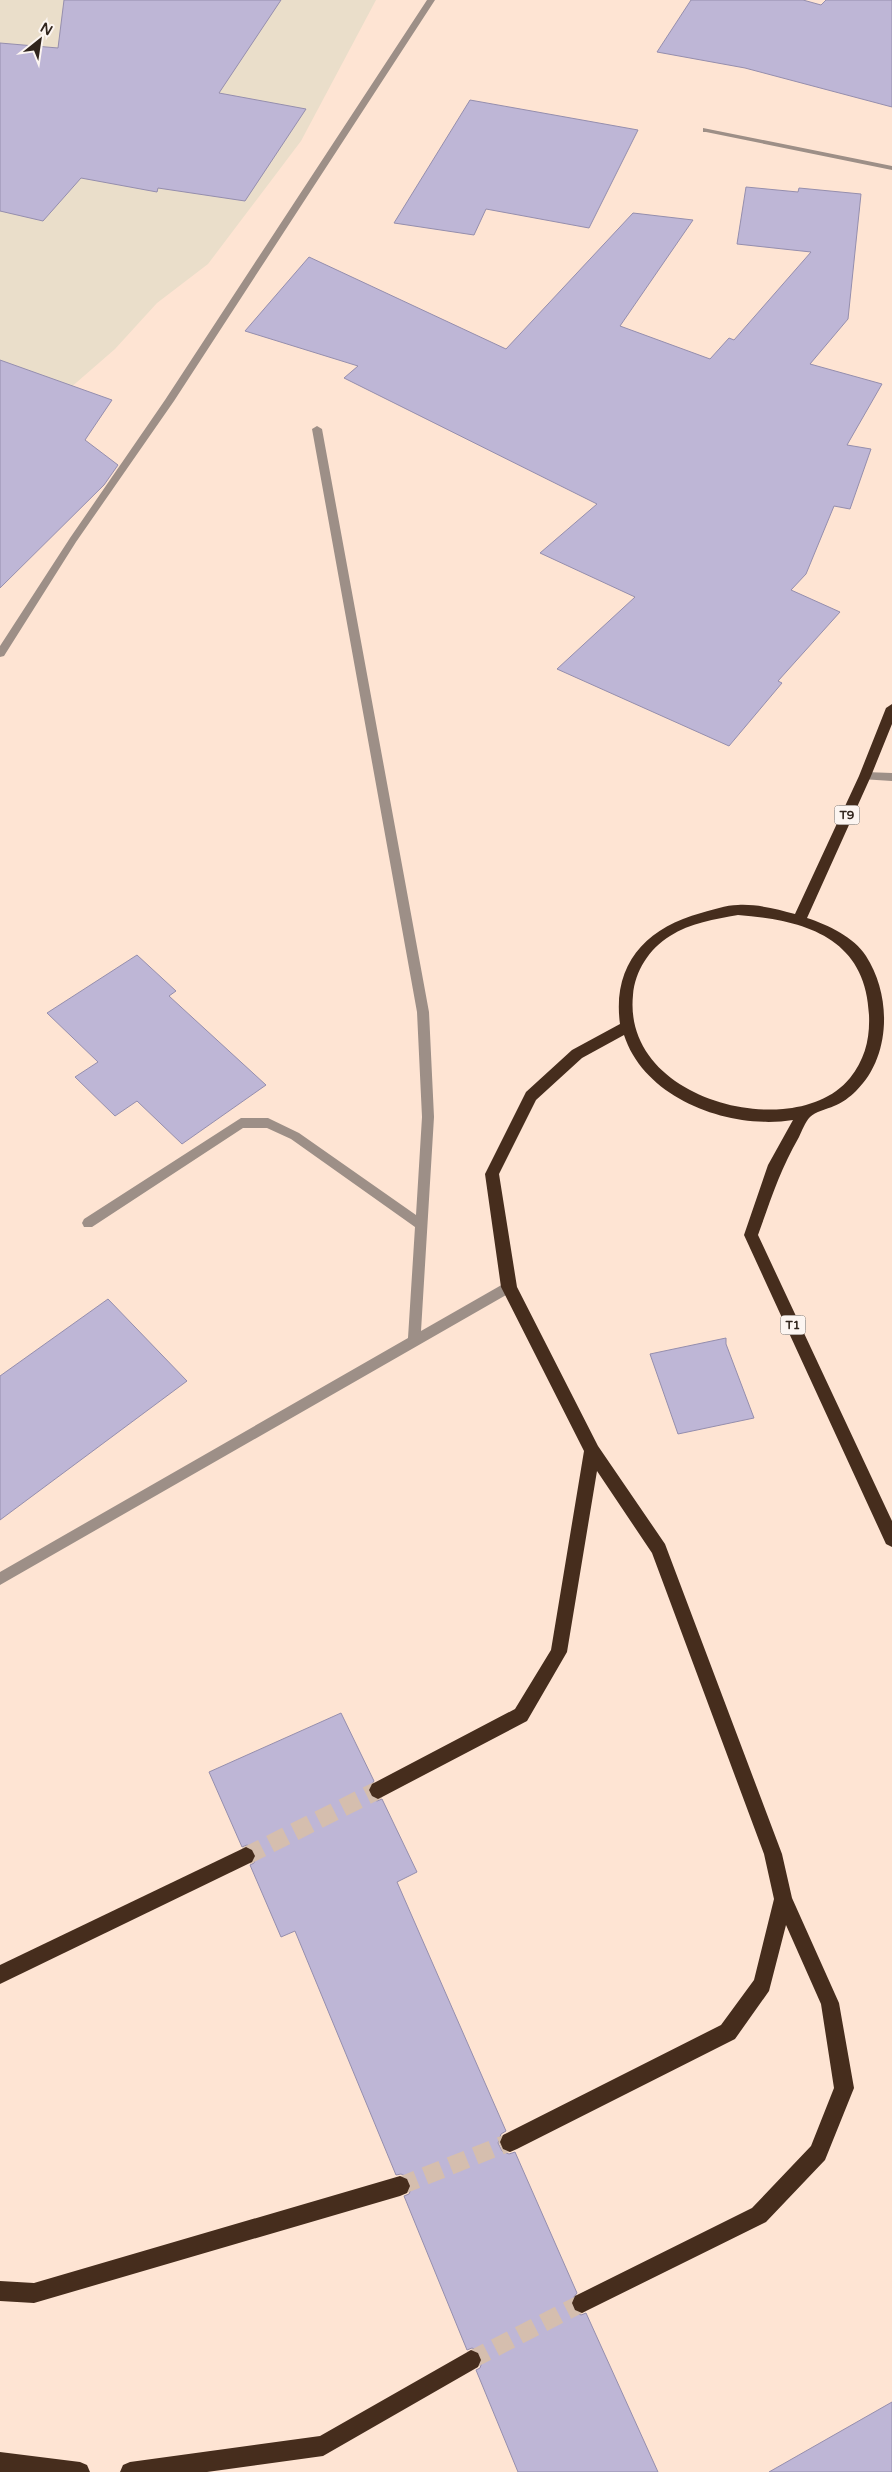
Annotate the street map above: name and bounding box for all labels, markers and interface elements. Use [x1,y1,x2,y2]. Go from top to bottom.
north arrow [15,15,65,65]
text: N [37,19,55,39]
road number: T9 [834,806,860,824]
road number: T1 [780,1316,806,1334]

